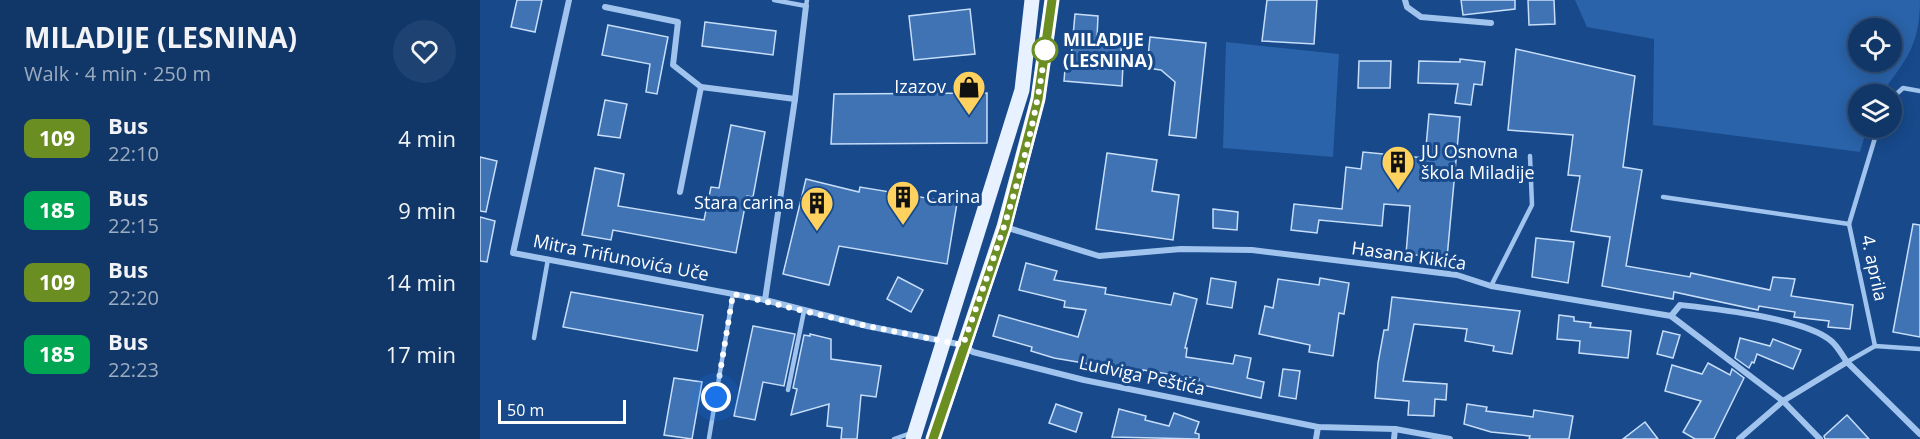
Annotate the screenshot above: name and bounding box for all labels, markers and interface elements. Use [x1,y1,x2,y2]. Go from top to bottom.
text: MILADIJE (LESNINA) [24,18,297,56]
map controls [1848,18,1902,138]
button: locate [1848,18,1902,72]
button: heart [393,20,456,83]
place label: MILADIJE (LESNINA) [1063,27,1153,72]
marker: MILADIJE (LESNINA) [1032,37,1058,63]
text: Walk · 4 min · 250 m [24,60,211,87]
shop icon: Izazov [951,69,987,116]
place label: Izazov [894,74,946,98]
button: layers [1848,84,1902,138]
text: Bus [108,110,148,140]
text: 4 min [398,123,456,153]
text: 109 [39,124,75,152]
place label: JU Osnovna škola Miladije [1419,139,1535,184]
text: 22:10 [108,140,159,167]
building icon: JU Osnovna škola Miladije [1380,144,1416,191]
building icon: Carina [885,179,921,226]
text: Bus [108,182,148,212]
place label: Carina [926,184,980,208]
building icon: Stara carina [799,185,835,232]
place label: Stara carina [694,190,794,214]
text: 9 min [398,195,456,225]
text: 185 [39,196,75,224]
text: 22:15 [108,212,159,239]
street label: Mitra Trifunovića Uče [531,228,711,286]
street label: 4. aprila [1856,232,1894,303]
street label: Hasana Kikića [1350,235,1468,275]
text: Bus [108,254,148,284]
text: 14 min [386,267,456,297]
text: 109 [39,268,75,296]
text: 22:20 [108,284,159,311]
text: Bus [108,326,148,356]
text: 17 min [386,339,456,369]
text: 185 [39,340,75,368]
street label: Ludviga Peštića [1077,350,1208,400]
text: 22:23 [108,356,159,383]
your location [701,382,731,412]
scale bar [498,397,626,424]
text: 50 m [507,399,544,421]

